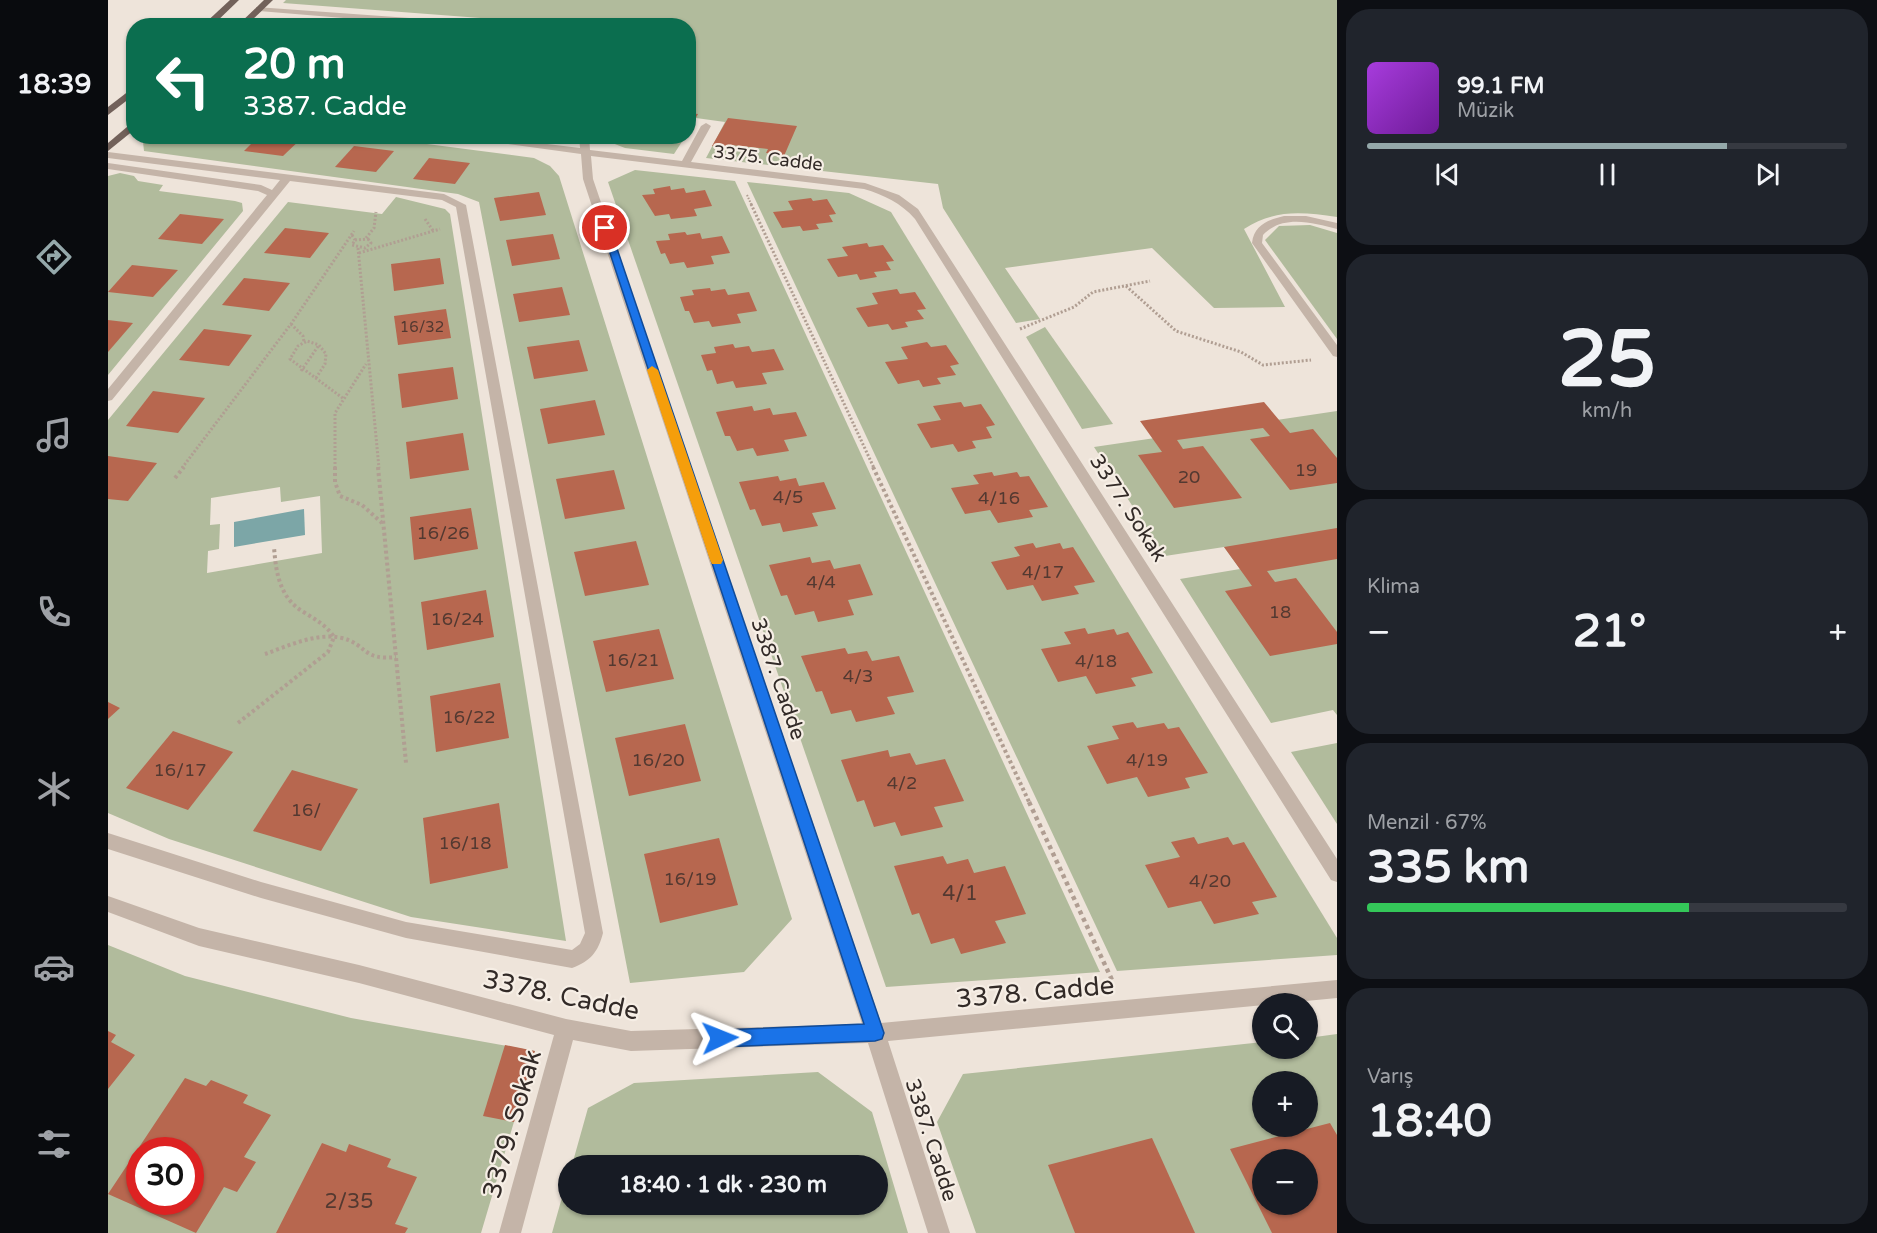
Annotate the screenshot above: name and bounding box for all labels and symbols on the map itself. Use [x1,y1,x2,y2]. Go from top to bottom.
street label: 3375. Cadde [712,140,824,176]
pin [579,202,630,253]
house number: 16/32 [400,318,444,336]
street label: 3377. Sokak [1084,450,1172,566]
house number: 19 [1295,459,1317,481]
house number: 20 [1178,466,1200,488]
house number: 4/5 [773,486,803,508]
house number: 4/16 [978,487,1020,509]
house number: 16/26 [416,522,470,544]
house number: 4/17 [1022,561,1064,583]
house number: 4/4 [806,571,836,593]
house number: 18 [1269,601,1291,623]
house number: 16/24 [430,608,484,630]
street label: 3387. Cadde [745,615,811,743]
house number: 16/21 [606,649,660,671]
house number: 4/18 [1075,650,1117,672]
house number: 4/3 [843,665,873,687]
house number: 16/22 [442,706,496,728]
house number: 16/20 [631,749,685,771]
house number: 4/19 [1126,749,1168,771]
house number: 16/17 [153,759,207,781]
house number: 4/2 [887,772,917,794]
house number: 16/ [291,799,321,821]
house number: 16/18 [438,832,492,854]
house number: 16/19 [663,868,717,890]
house number: 4/20 [1189,870,1231,892]
house number: 4/1 [942,881,978,906]
street label: 3378. Cadde [480,963,642,1027]
street label: 3378. Cadde [954,970,1116,1014]
position arrow [688,1006,752,1070]
street label: 3379. Sokak [476,1046,548,1202]
street label: 3387. Cadde [899,1076,963,1205]
speed limit sign: 30 [126,1137,204,1215]
house number: 2/35 [325,1189,373,1214]

